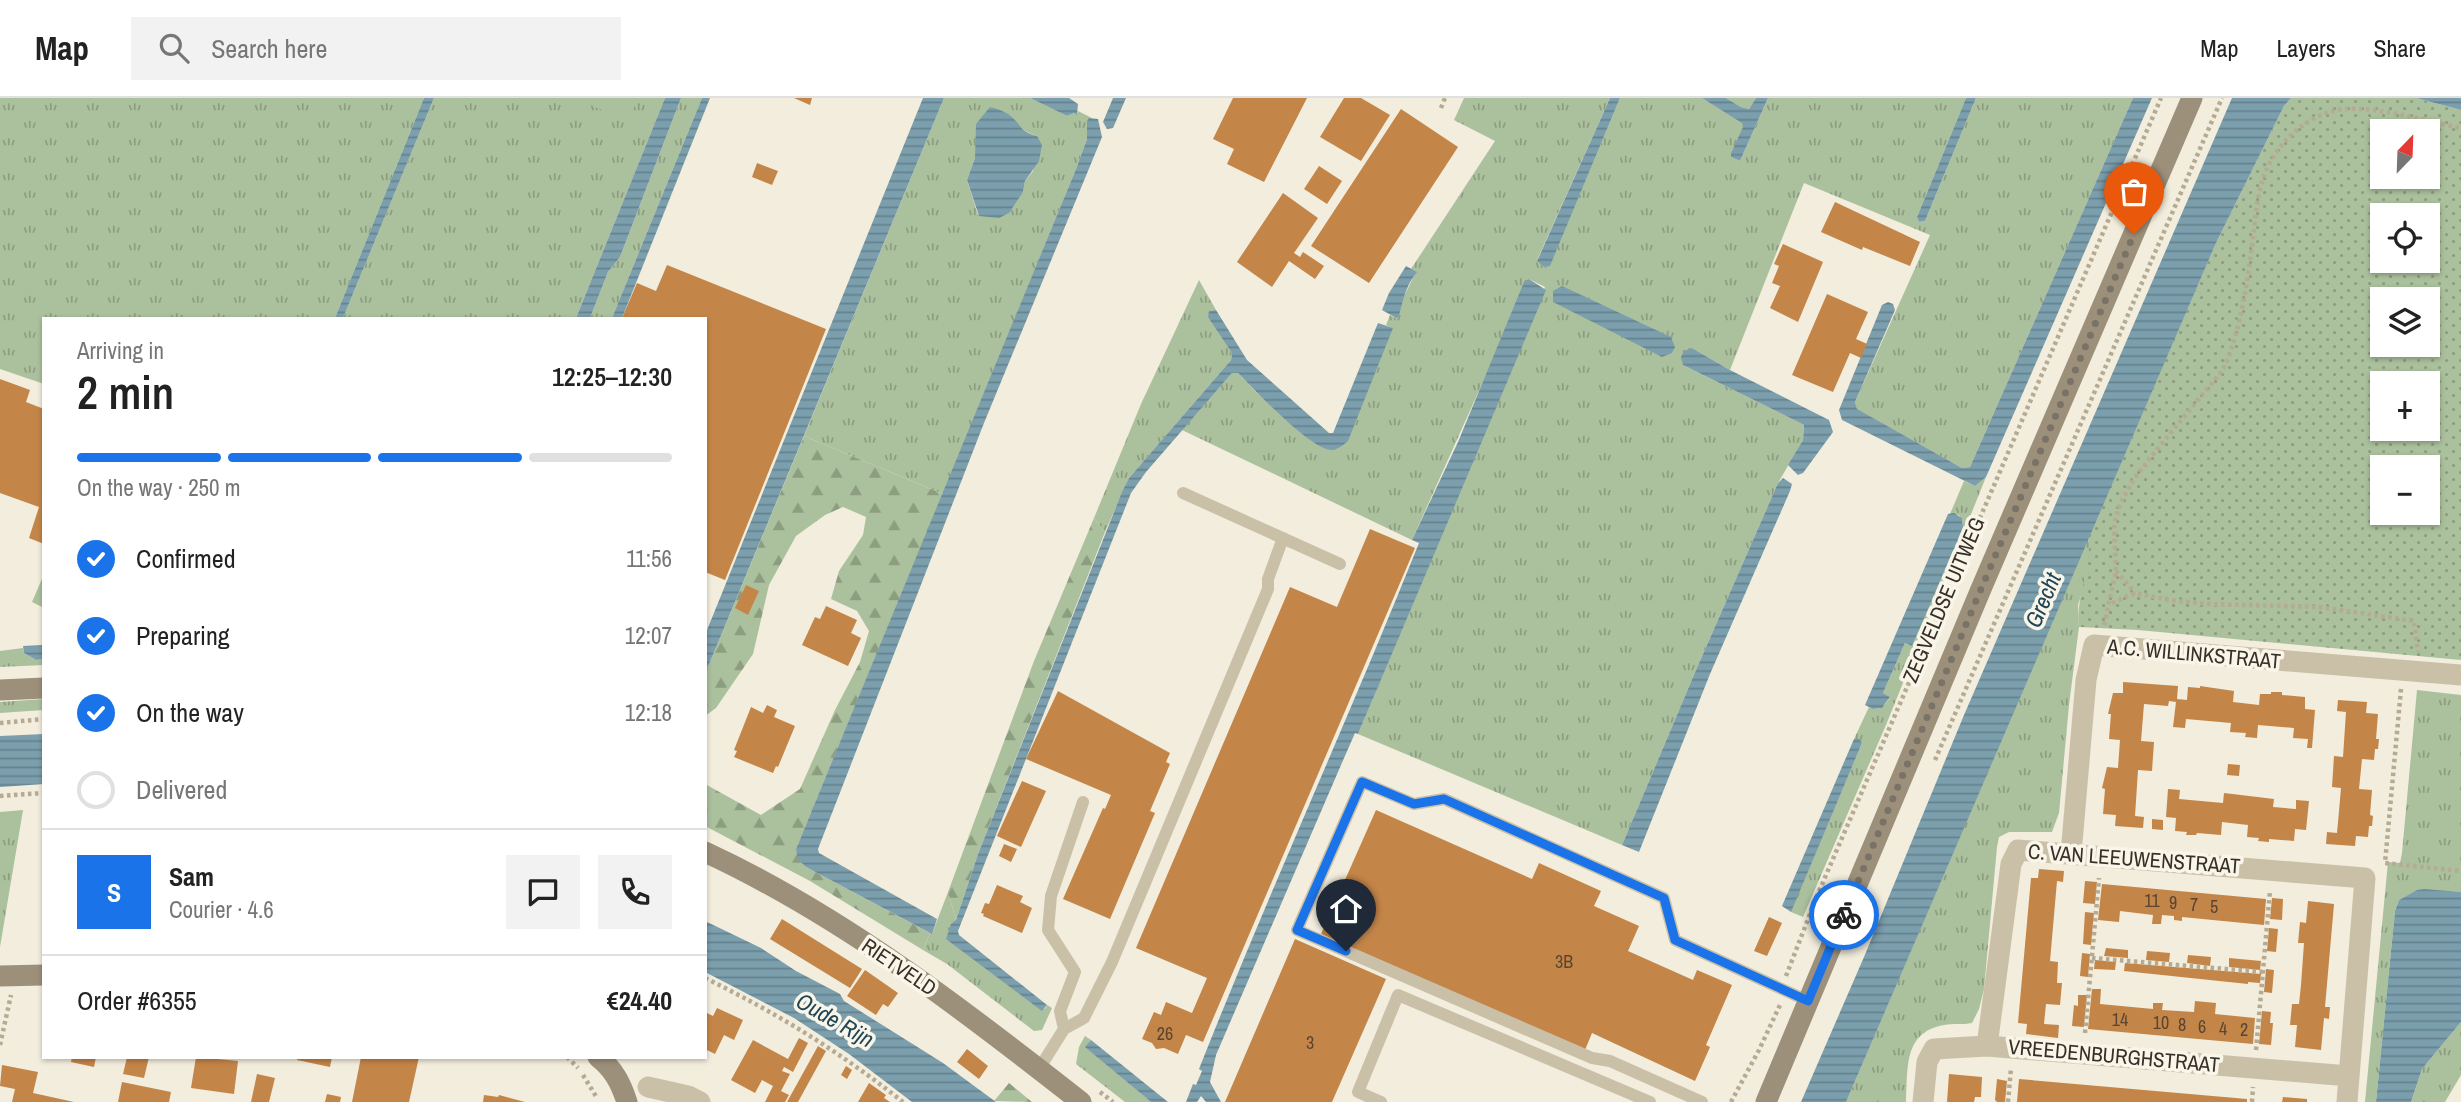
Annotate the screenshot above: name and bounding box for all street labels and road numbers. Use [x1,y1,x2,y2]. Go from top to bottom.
street label: ZEGVELDSE UITWEG [1896,513,1991,687]
street label: A.C. WILLINKSTRAAT [2105,631,2282,676]
street label: C. VAN LEEUWENSTRAAT [2027,837,2242,880]
street label: RIETVELD [856,931,942,1002]
street label: VREEDENBURGHSTRAAT [2007,1032,2221,1079]

